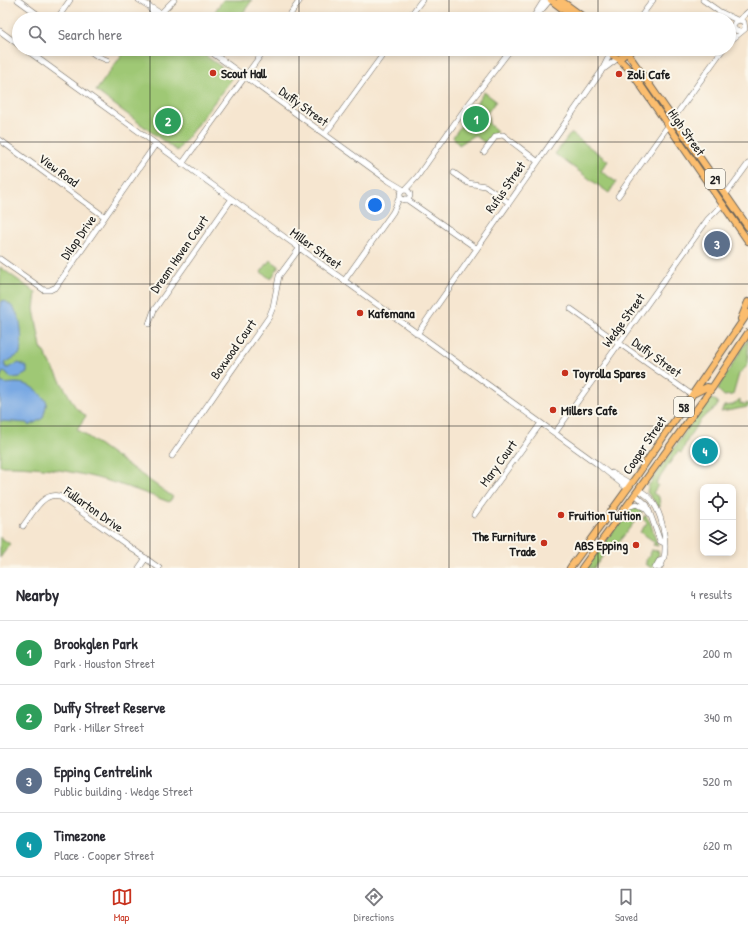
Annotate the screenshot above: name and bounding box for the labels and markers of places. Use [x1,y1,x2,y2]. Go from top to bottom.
place label: Scout Hall [221,64,267,82]
place label: Zoli Cafe [627,65,671,83]
marker: Scout Hall [208,68,218,78]
marker: Zoli Cafe [614,69,624,79]
pin: 1 [463,104,489,134]
pin: 2 [155,106,181,136]
pin: 3 [704,229,730,259]
place label: Kafemana [368,304,416,322]
marker: Kafemana [355,308,365,318]
place label: Toyrolla Spares [572,364,646,383]
marker: Toyrolla Spares [560,368,570,378]
place label: Millers Cafe [561,401,618,419]
marker: Millers Cafe [548,405,558,415]
pin: 4 [692,436,718,466]
place label: Fruition Tuition [568,506,641,524]
marker: Fruition Tuition [556,510,566,520]
place label: The Furniture Trade [472,527,537,560]
place label: ABS Epping [575,536,628,555]
marker: The Furniture Trade [539,538,549,548]
marker: ABS Epping [631,540,641,550]

